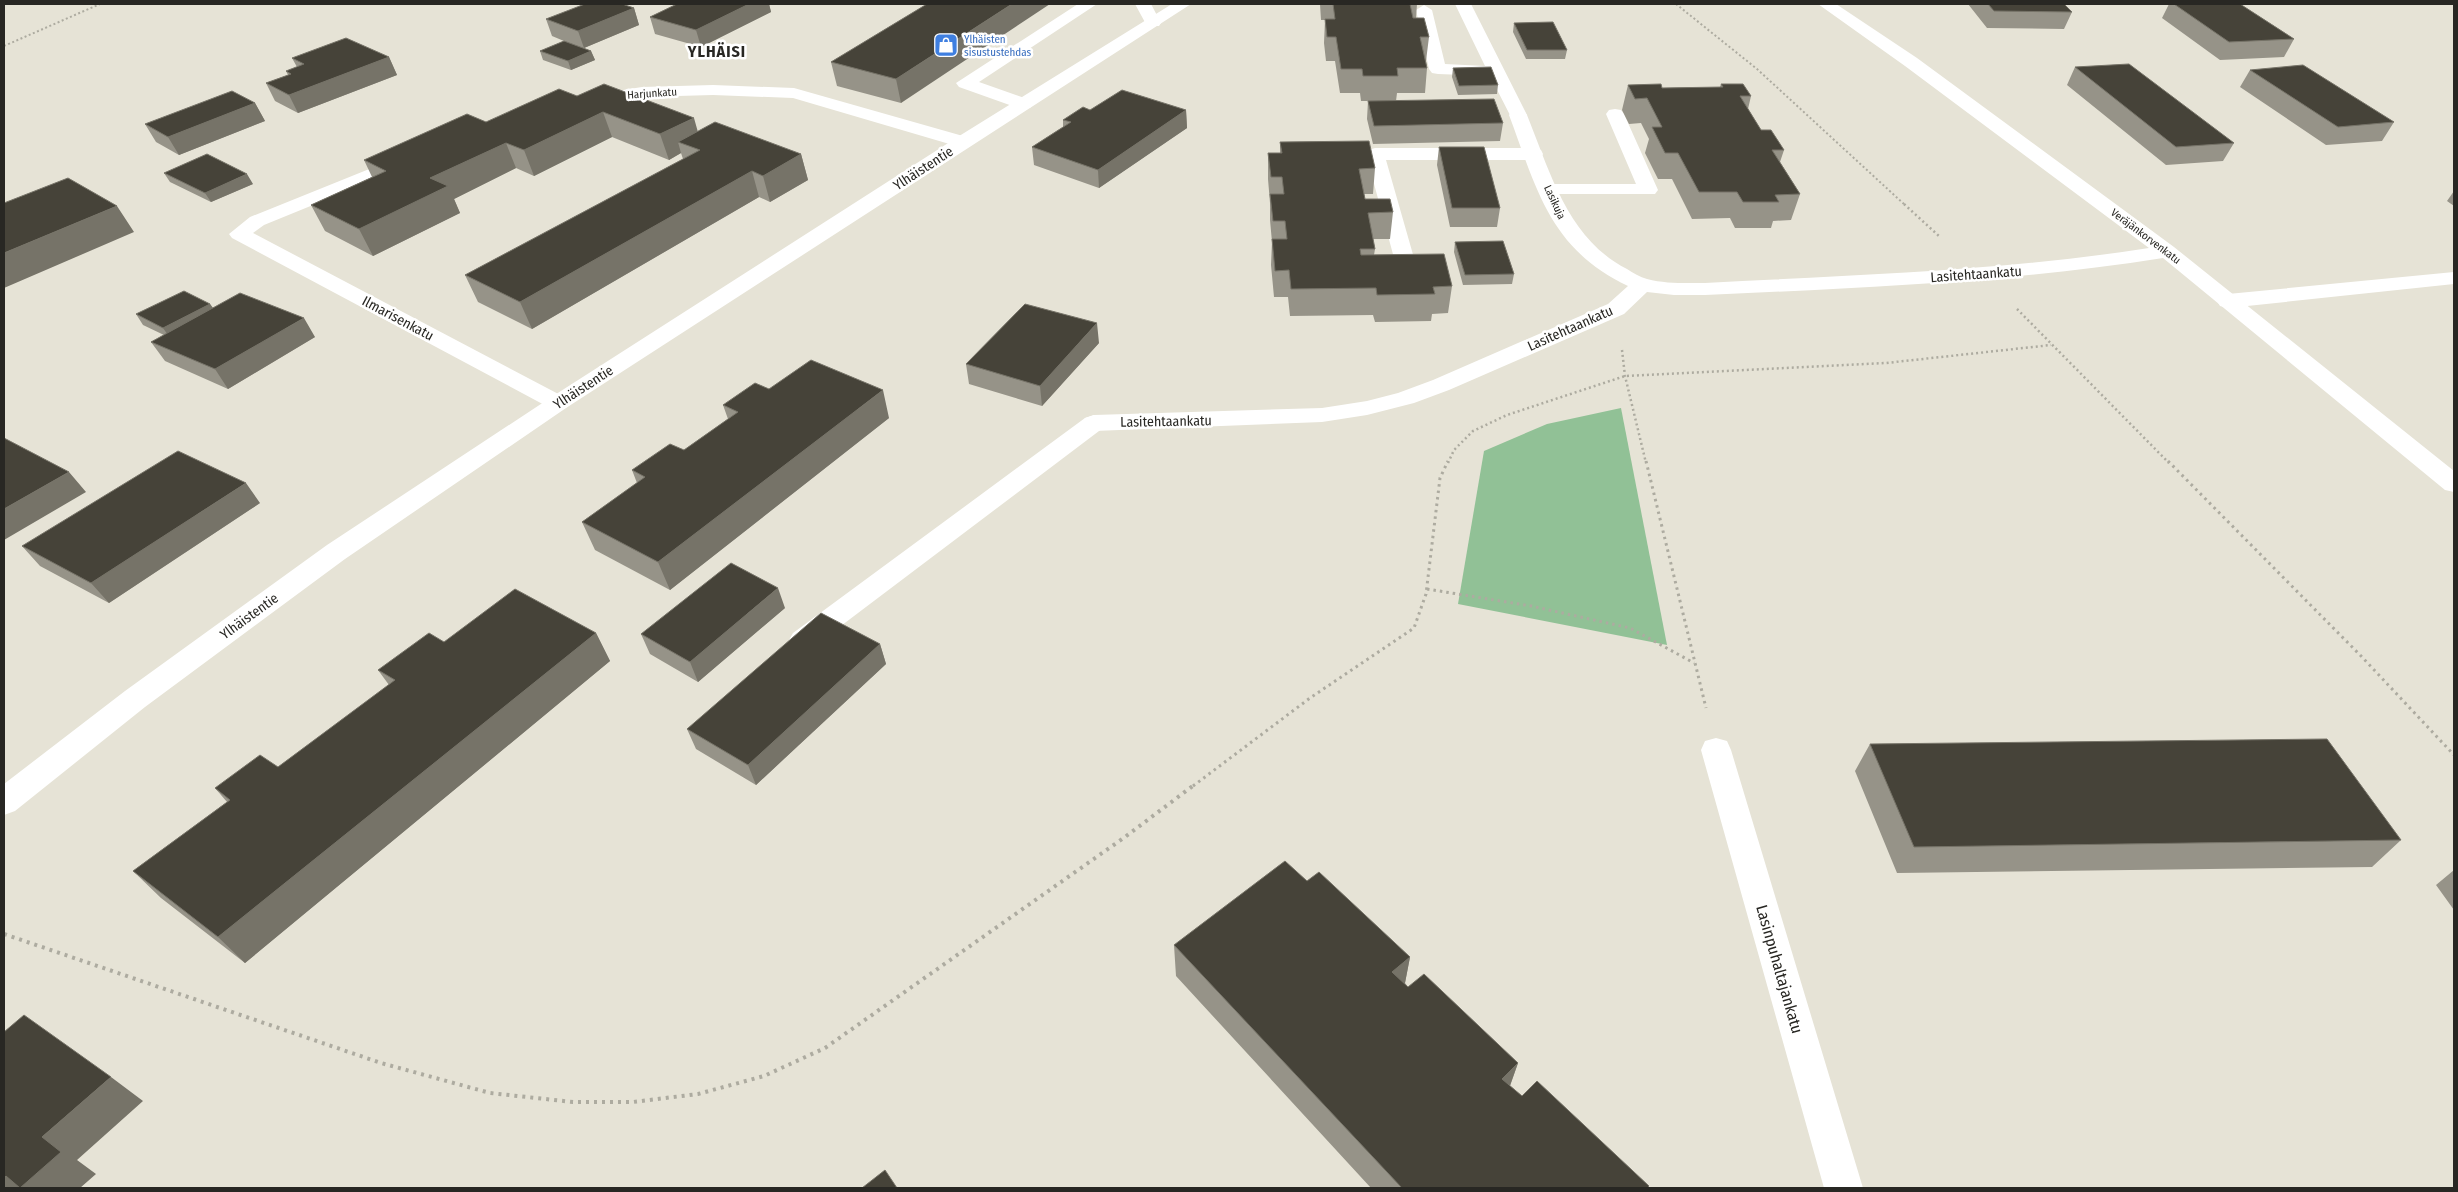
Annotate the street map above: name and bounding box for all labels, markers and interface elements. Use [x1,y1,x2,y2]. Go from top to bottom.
shop icon: Ylhäisten sisustustehdas [933,32,959,58]
place label: Ylhäisten sisustustehdas [964,33,1032,59]
district label: YLHÄISI [687,42,746,61]
street label: Harjunkatu [627,85,677,102]
street label: Ylhäistentie [890,143,956,194]
street label: Lasikuja [1541,183,1568,222]
street label: Veräjänkorvenkatu [2108,206,2183,267]
street label: Lasitehtaankatu [1930,263,2022,286]
street label: Ilmarisenkatu [359,292,437,344]
street label: Lasitehtaankatu [1525,302,1616,355]
street label: Ylhäistentie [550,362,616,413]
street label: Lasitehtaankatu [1120,412,1212,431]
street label: Ylhäistentie [217,589,282,643]
street label: Lasinpuhaltajankatu [1752,903,1807,1036]

